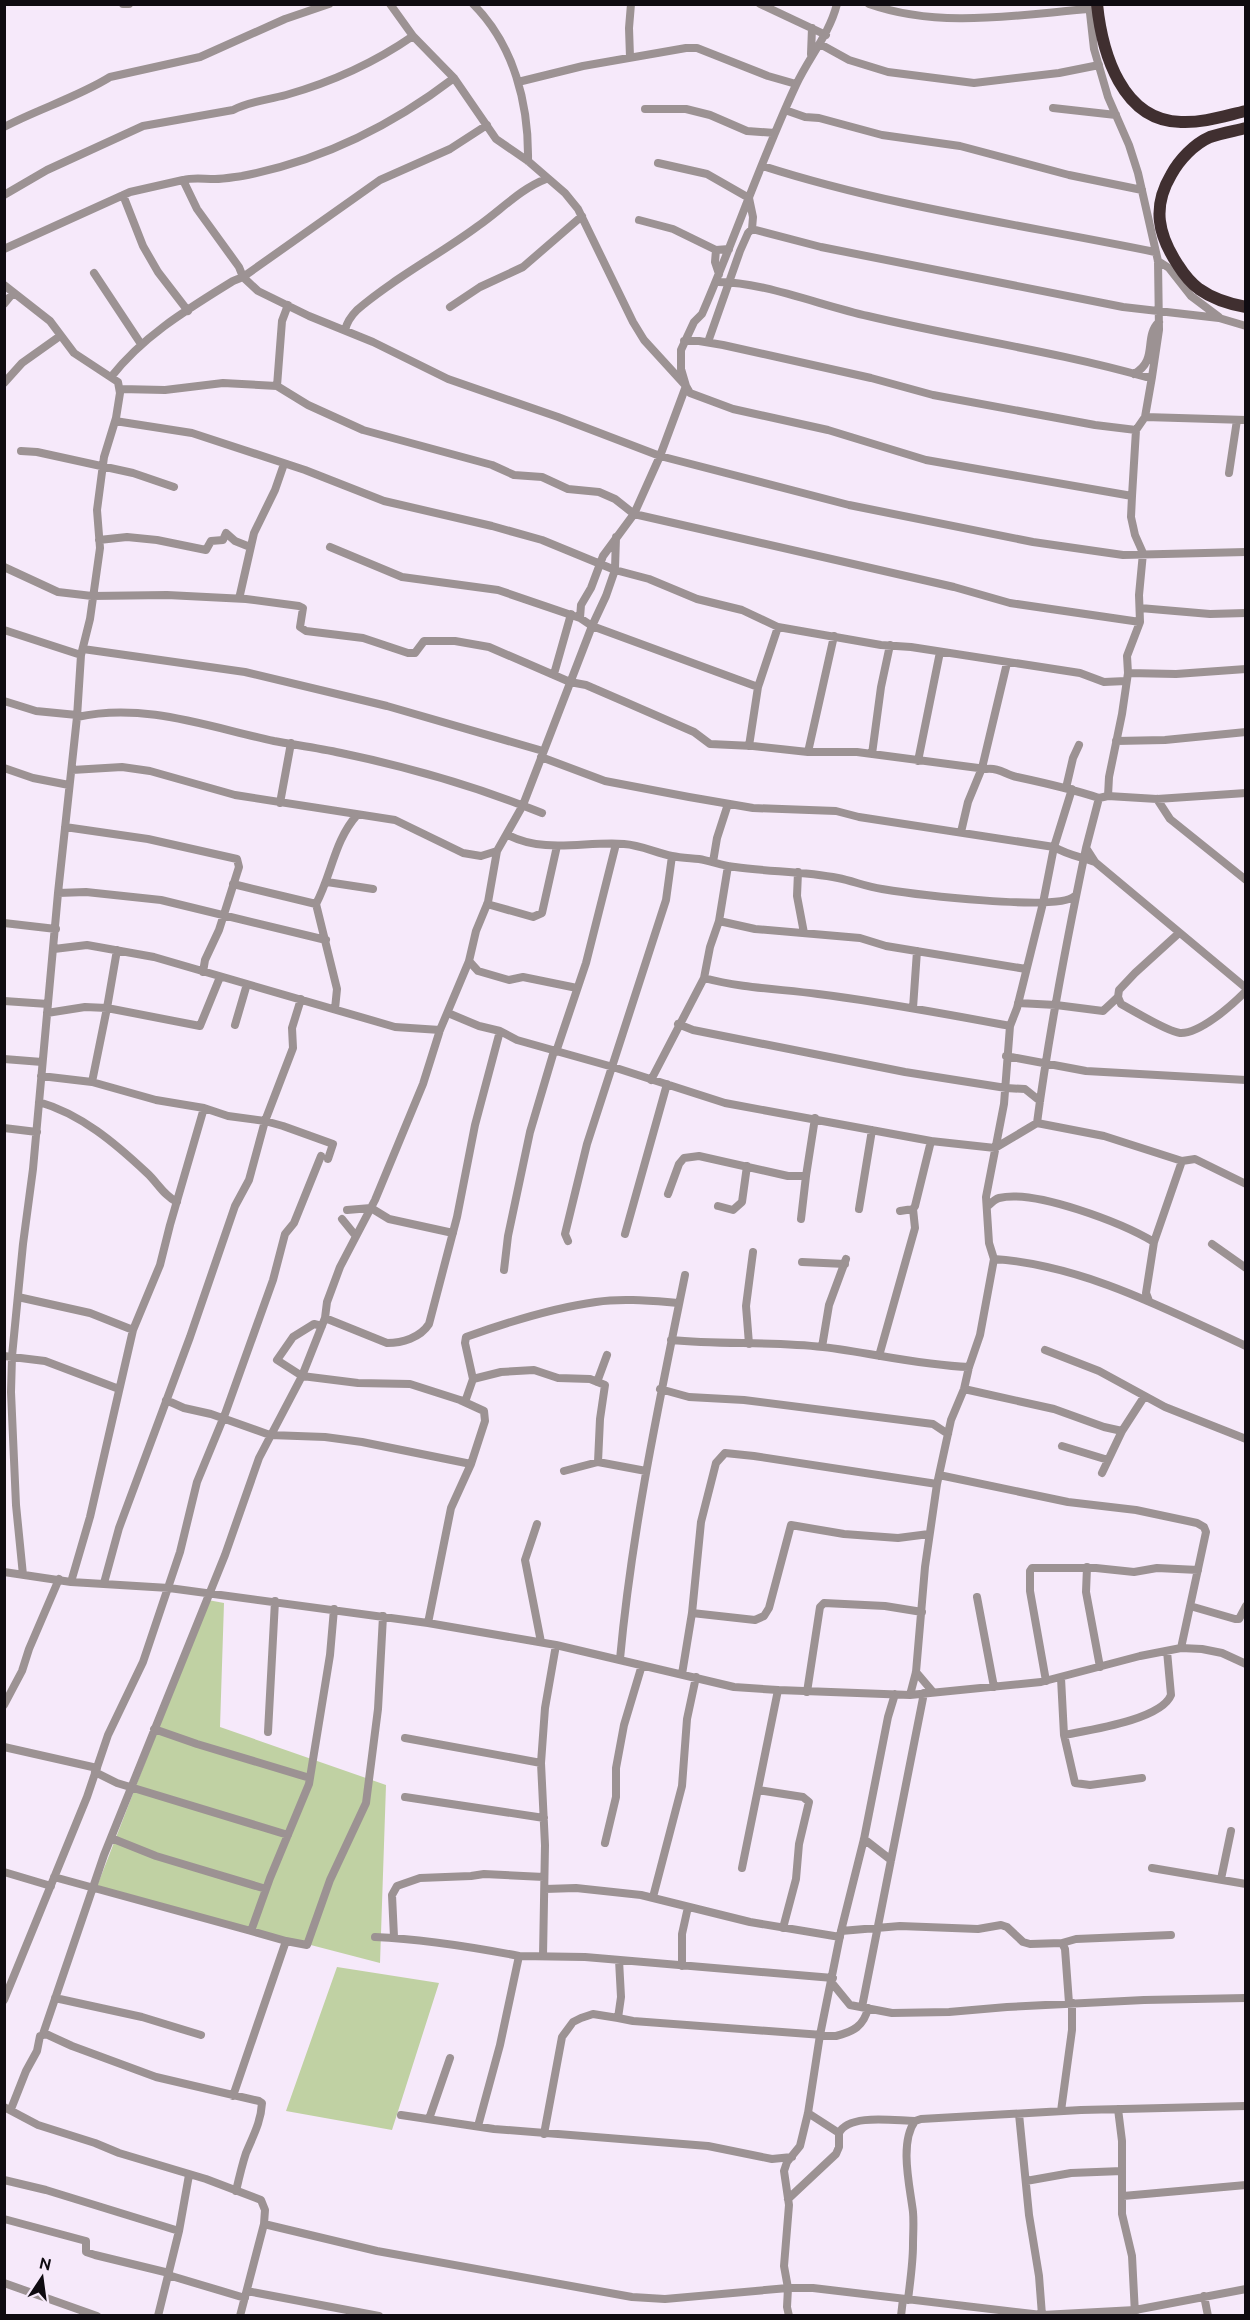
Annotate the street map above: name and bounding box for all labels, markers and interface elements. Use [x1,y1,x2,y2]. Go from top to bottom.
north arrow [12,2248,72,2308]
text: N [38,2253,53,2273]

